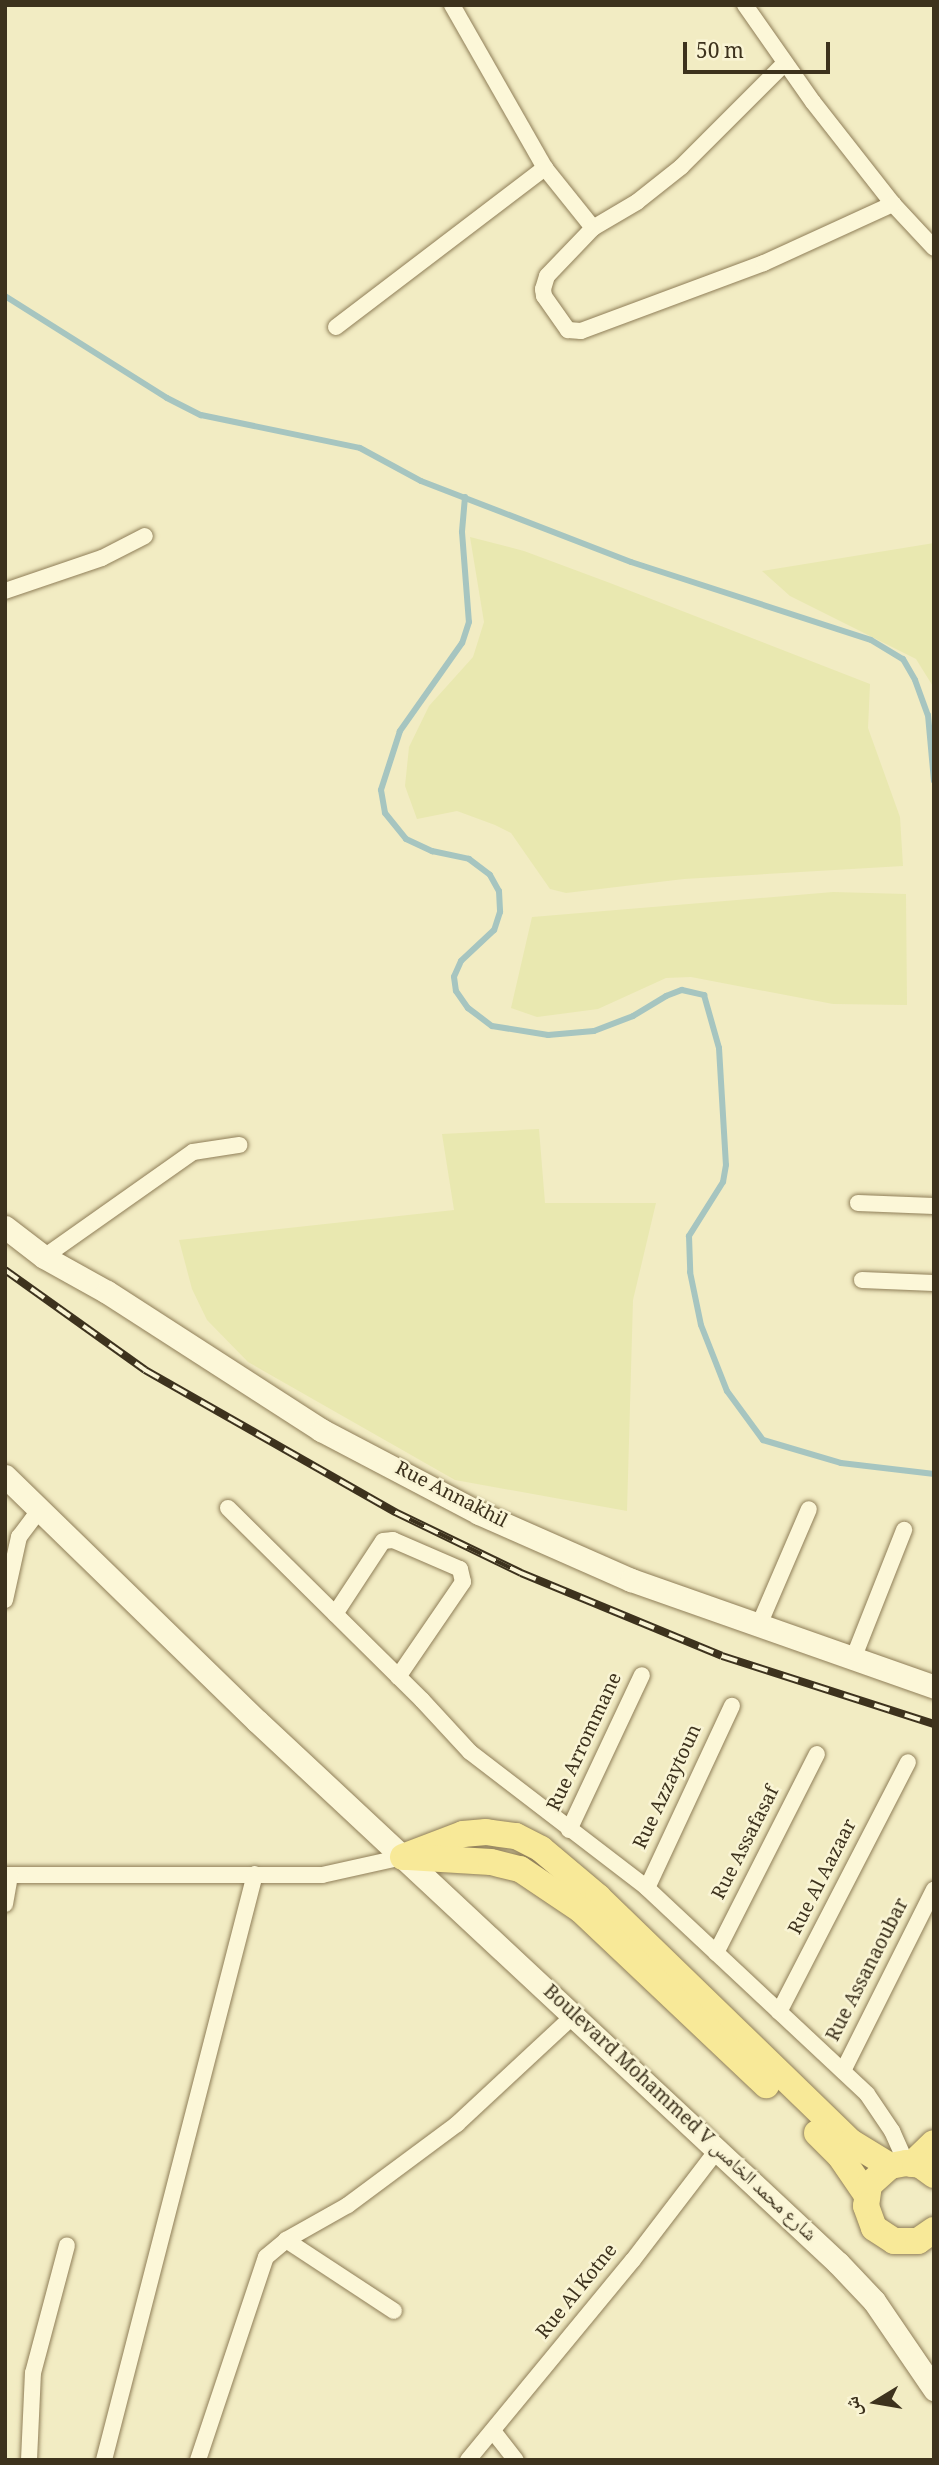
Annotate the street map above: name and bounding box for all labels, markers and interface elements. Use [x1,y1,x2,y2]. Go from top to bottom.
scale bar [687,28,834,72]
text: 50 m [696,36,744,71]
street label: Rue Annakhil [390,1459,510,1535]
street label: Rue Arrommane [545,1670,629,1816]
street label: Rue Azzaytoun [631,1722,709,1854]
street label: Rue Assafasaf [710,1784,786,1904]
street label: Rue Al Aazaar [786,1816,864,1940]
street label: Rue Assanaoubar [824,1896,916,2046]
street label: Boulevard Mohammed V شارع محمد الخامس [537,1982,819,2248]
street label: Rue Al Kotne [534,2241,624,2345]
north arrow [841,2367,911,2437]
text: ش [838,2393,873,2419]

